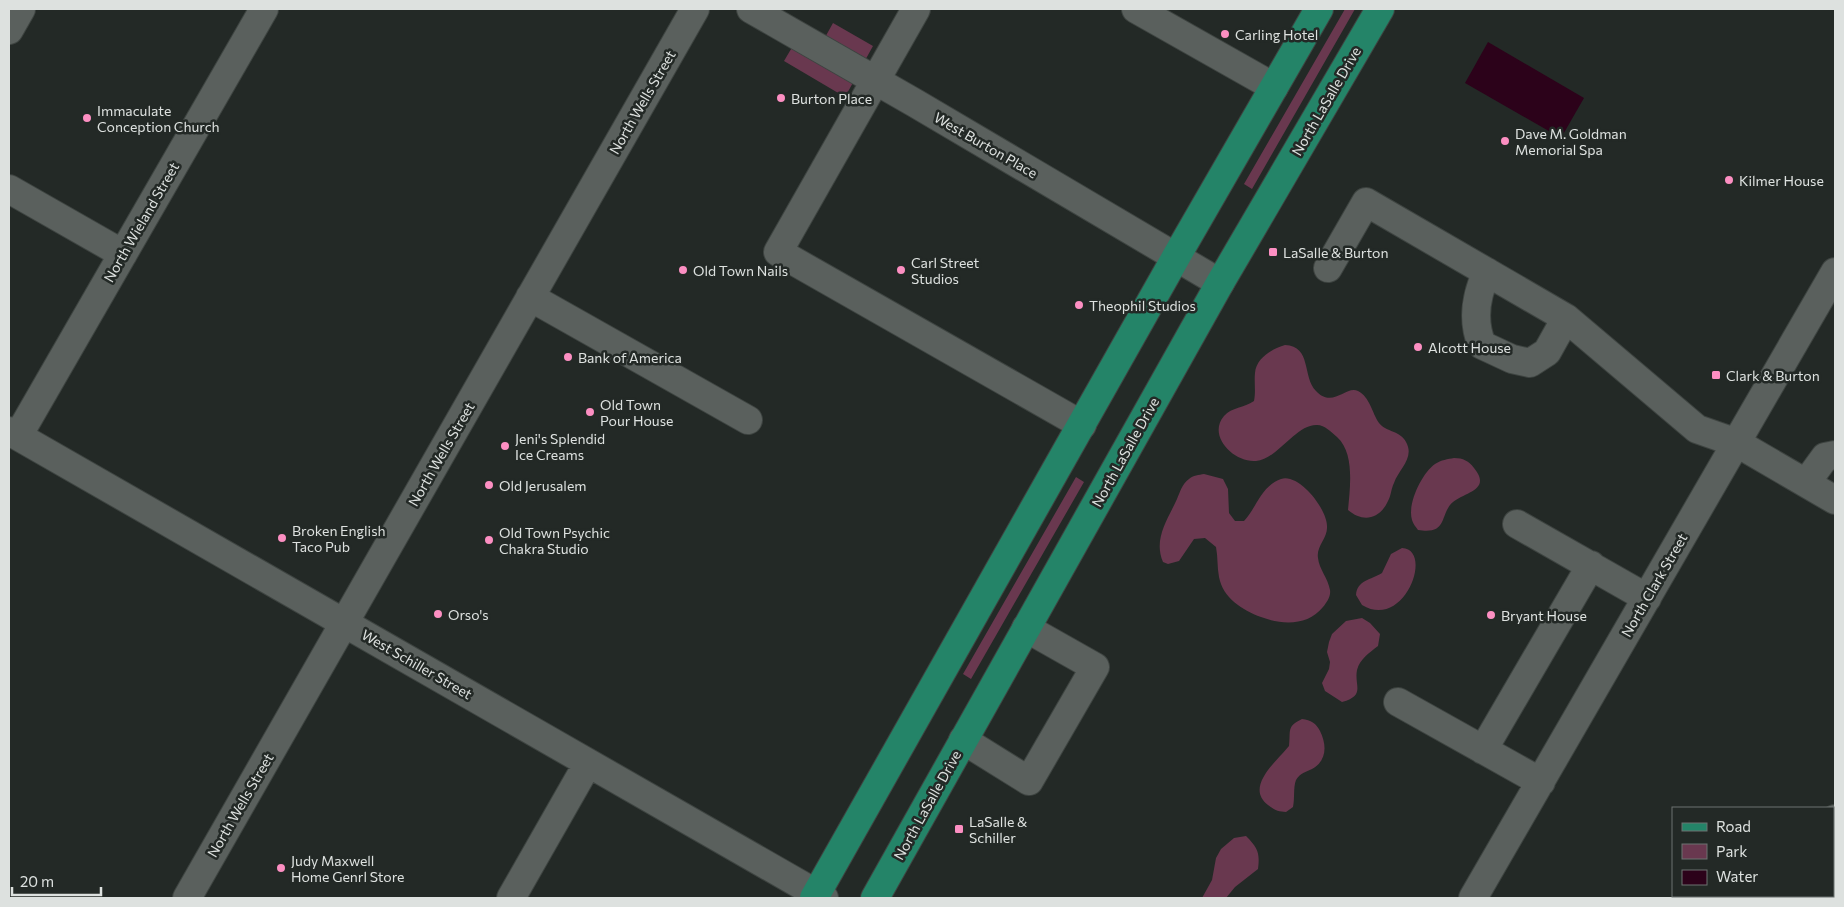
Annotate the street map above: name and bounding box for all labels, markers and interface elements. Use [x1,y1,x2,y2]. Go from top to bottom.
place label: Carling Hotel [1235,26,1318,43]
marker: Carling Hotel [1219,28,1231,40]
street label: North LaSalle Drive [1288,44,1364,158]
street label: North Wells Street [605,47,679,157]
place label: Burton Place [791,90,872,107]
marker: Burton Place [775,92,787,104]
place label: Immaculate Conception Church [97,102,220,135]
street label: West Burton Place [931,108,1041,182]
marker: Immaculate Conception Church [81,112,93,124]
place label: Dave M. Goldman Memorial Spa [1515,125,1627,158]
marker: Dave M. Goldman Memorial Spa [1499,135,1511,147]
street label: North Wieland Street [100,159,182,285]
place label: Kilmer House [1739,172,1824,189]
marker: Kilmer House [1723,174,1735,186]
place label: LaSalle & Burton [1283,244,1388,261]
marker: LaSalle & Burton [1267,246,1279,258]
place label: Carl Street Studios [911,254,980,287]
place label: Old Town Nails [693,262,788,279]
marker: Old Town Nails [677,264,689,276]
marker: Carl Street Studios [895,264,907,276]
place label: Theophil Studios [1089,297,1196,314]
marker: Theophil Studios [1073,299,1085,311]
place label: Alcott House [1428,339,1511,356]
marker: Alcott House [1412,341,1424,353]
place label: Bank of America [578,349,682,366]
marker: Bank of America [562,351,574,363]
place label: Clark & Burton [1726,367,1820,384]
marker: Clark & Burton [1710,369,1722,381]
street label: North LaSalle Drive [1088,394,1162,510]
place label: Old Town Pour House [600,396,673,429]
street label: North Wells Street [404,399,478,509]
marker: Old Town Pour House [584,406,596,418]
place label: Jeni's Splendid Ice Creams [515,430,605,463]
marker: Jeni's Splendid Ice Creams [499,440,511,452]
place label: Old Jerusalem [499,477,586,494]
marker: Old Jerusalem [483,479,495,491]
place label: Broken English Taco Pub [292,522,386,555]
place label: Old Town Psychic Chakra Studio [499,524,610,557]
street label: North Clark Street [1617,530,1691,640]
marker: Broken English Taco Pub [276,532,288,544]
marker: Old Town Psychic Chakra Studio [483,534,495,546]
place label: Orso's [448,606,489,623]
place label: Bryant House [1501,607,1587,624]
marker: Orso's [432,608,444,620]
marker: Bryant House [1485,609,1497,621]
street label: West Schiller Street [359,626,475,703]
street label: North LaSalle Drive [890,747,964,863]
street label: North Wells Street [203,750,277,860]
legend [1672,807,1834,897]
place label: LaSalle & Schiller [969,813,1028,846]
text: Road [1716,817,1751,835]
marker: LaSalle & Schiller [953,823,965,835]
text: Park [1716,842,1747,860]
place label: Judy Maxwell Home Genrl Store [291,852,404,885]
marker: Judy Maxwell Home Genrl Store [275,862,287,874]
scale bar [12,864,101,896]
text: Water [1716,867,1758,885]
text: 20 m [20,872,54,890]

